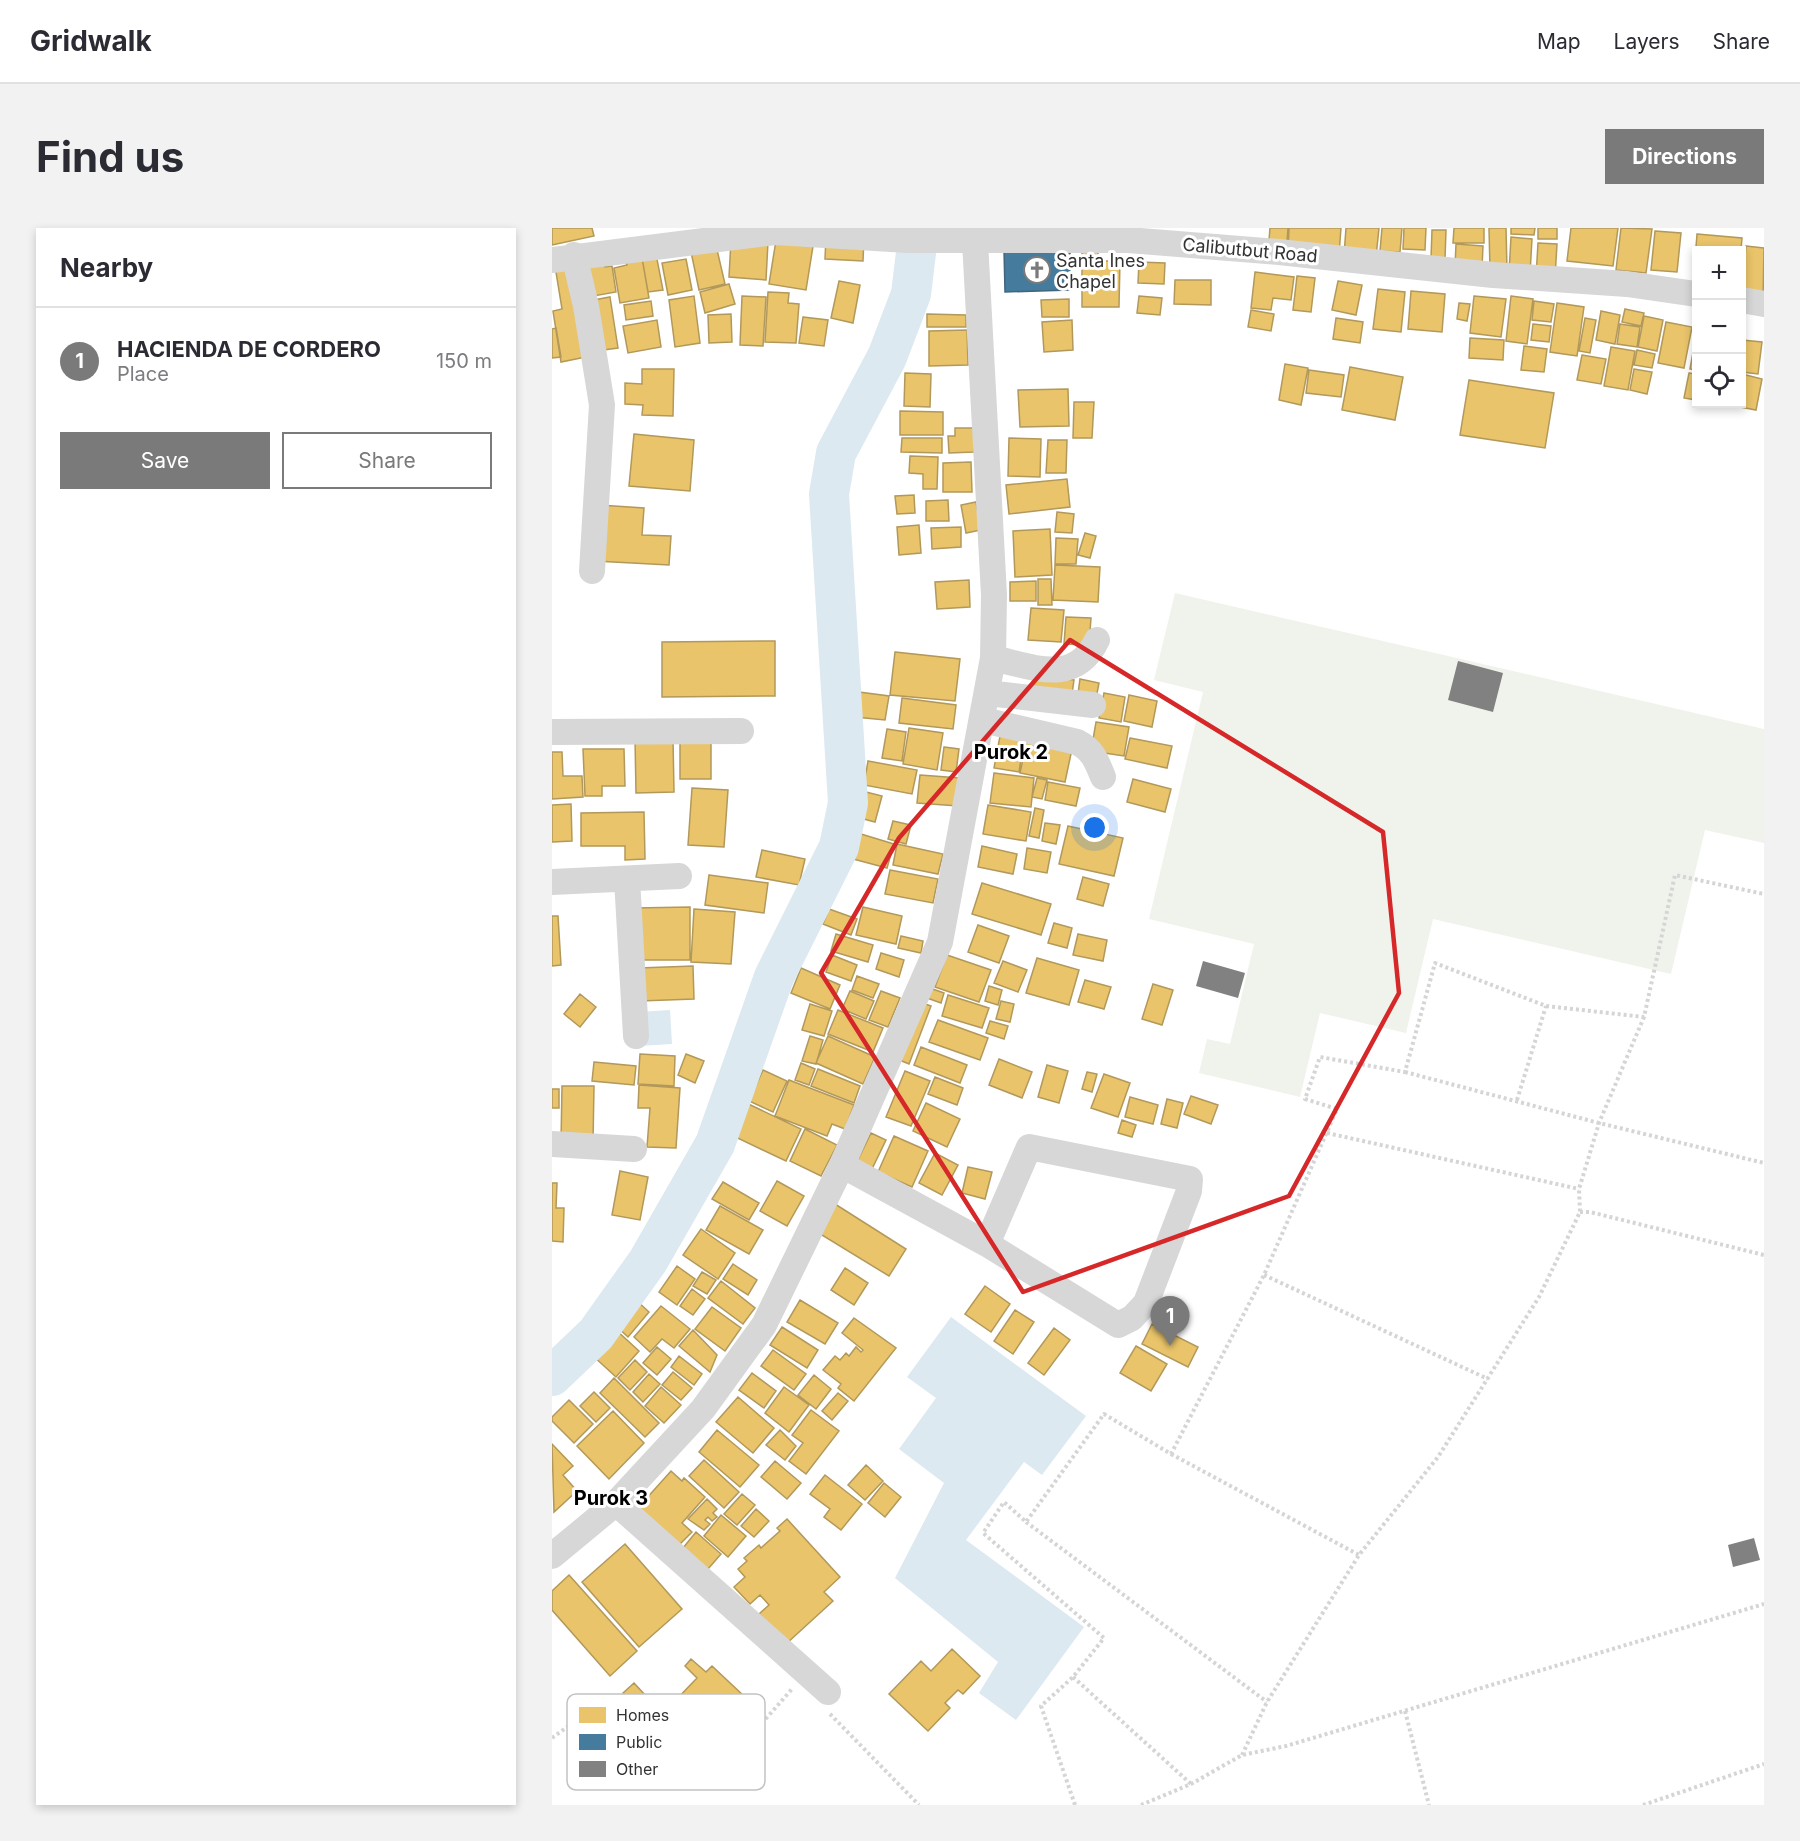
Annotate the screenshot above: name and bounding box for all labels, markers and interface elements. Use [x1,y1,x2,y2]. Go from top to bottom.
text: Gridwalk [30,24,152,58]
text: Map [1537,29,1581,54]
text: Layers [1614,29,1680,54]
text: Share [1713,29,1770,54]
button: Directions [1605,129,1764,184]
text: Find us [36,131,184,182]
street label: Calibutbut Road [1182,234,1318,266]
map controls [1692,246,1746,408]
button: + [1692,246,1746,300]
place label: Santa Ines Chapel [1056,250,1145,292]
text: Nearby [60,252,153,283]
church icon: Santa Ines Chapel [1022,255,1052,285]
button: − [1692,300,1746,354]
text: HACIENDA DE CORDERO [117,336,381,362]
text: 1 [75,349,84,373]
text: 150 m [436,349,492,373]
button: locate [1692,354,1746,408]
text: Place [117,362,169,386]
button: Save [60,432,270,489]
button: Share [282,432,492,489]
district label: Purok 2 [974,740,1048,764]
your location [1080,813,1109,842]
pin: 1 [1150,1296,1190,1346]
district label: Purok 3 [574,1486,648,1510]
legend [567,1694,765,1790]
text: Homes [616,1705,669,1725]
text: Public [616,1732,662,1752]
text: Other [616,1759,658,1779]

